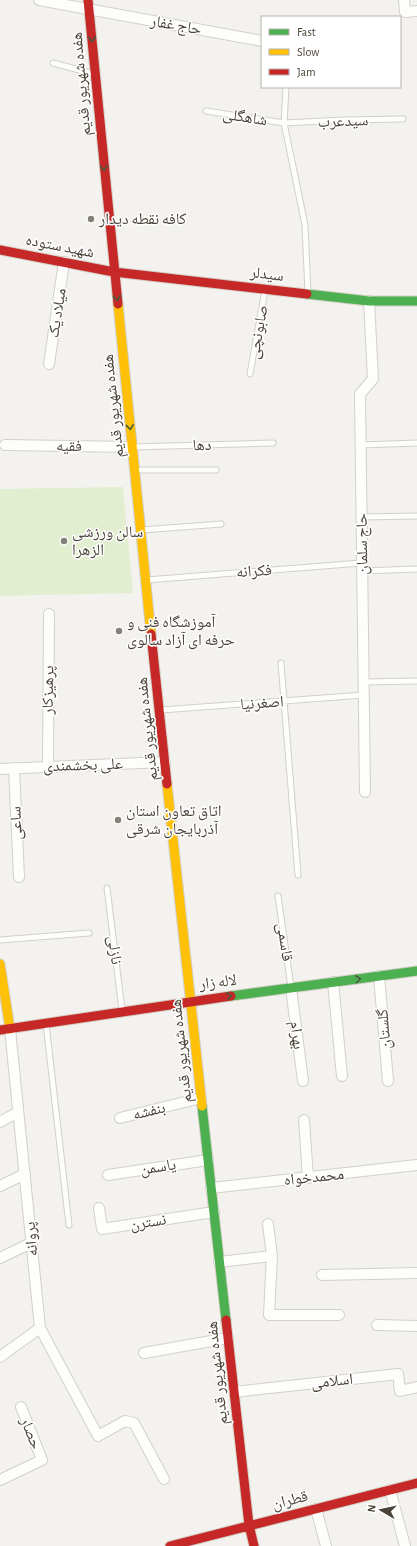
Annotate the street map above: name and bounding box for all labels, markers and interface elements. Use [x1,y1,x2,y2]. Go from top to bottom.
street label: حاج غفار [148,12,203,39]
legend [261,16,401,88]
text: Fast [297,26,316,38]
street label: هفده شهریور قدیم [68,31,96,137]
one-way arrow [87,36,96,42]
text: Slow [297,46,319,58]
text: Jam [297,66,316,78]
street label: شاهگلی [221,106,268,130]
street label: سیدعرب [317,112,369,131]
one-way arrow [99,165,108,171]
place label: کافه نقطه دیدار [98,211,187,228]
marker: کافه نقطه دیدار [86,214,96,224]
street label: شهید ستوده [24,232,96,261]
street label: سیدلر [248,264,285,285]
street label: میلاد یک [45,287,69,339]
one-way arrow [112,295,121,301]
street label: صابونچی [245,304,273,361]
street label: هفده شهریور قدیم [100,353,128,459]
one-way arrow [125,424,134,430]
street label: دها [192,437,212,453]
street label: فقیه [56,438,82,454]
street label: حاج سلمان [353,513,373,575]
place label: سالن ورزشی الزهرا [72,524,143,559]
marker: سالن ورزشی الزهرا [59,536,69,546]
street label: فکرانه [236,562,273,581]
place label: آموزشگاه فنی و حرفه ای آزاد سالوی [127,613,235,650]
marker: آموزشگاه فنی و حرفه ای آزاد سالوی [114,626,124,636]
street label: پرهیزکار [40,665,58,716]
street label: هفده شهریور قدیم [134,676,162,782]
street label: اصغرنیا [240,693,284,714]
street label: علی بخشمندی [43,756,123,776]
place label: اتاق تعاون استان آذربایجان شرقی [126,803,222,839]
street label: ساعی [7,806,27,840]
marker: اتاق تعاون استان آذربایجان شرقی [113,815,123,825]
street label: قاسمی [272,922,296,963]
street label: نازلی [103,935,125,966]
street label: لاله زار [197,972,238,993]
one-way arrow [355,975,361,984]
one-way arrow [226,992,232,1001]
street label: هفده شهریور قدیم [168,998,196,1104]
street label: گلستان [374,1008,396,1050]
street label: بهرام [285,1020,307,1050]
street label: بنفشه [131,1099,167,1123]
street label: یاسمن [139,1156,177,1180]
street label: محمدخواه [283,1166,345,1189]
street label: نسترن [129,1211,168,1235]
street label: پروانه [21,1221,42,1257]
street label: هفده شهریور قدیم [204,1320,232,1426]
street label: اسلامی [310,1371,354,1393]
street label: حصار [16,1414,45,1452]
street label: قطران [270,1488,310,1514]
north arrow [361,1490,401,1530]
text: N [366,1504,378,1513]

